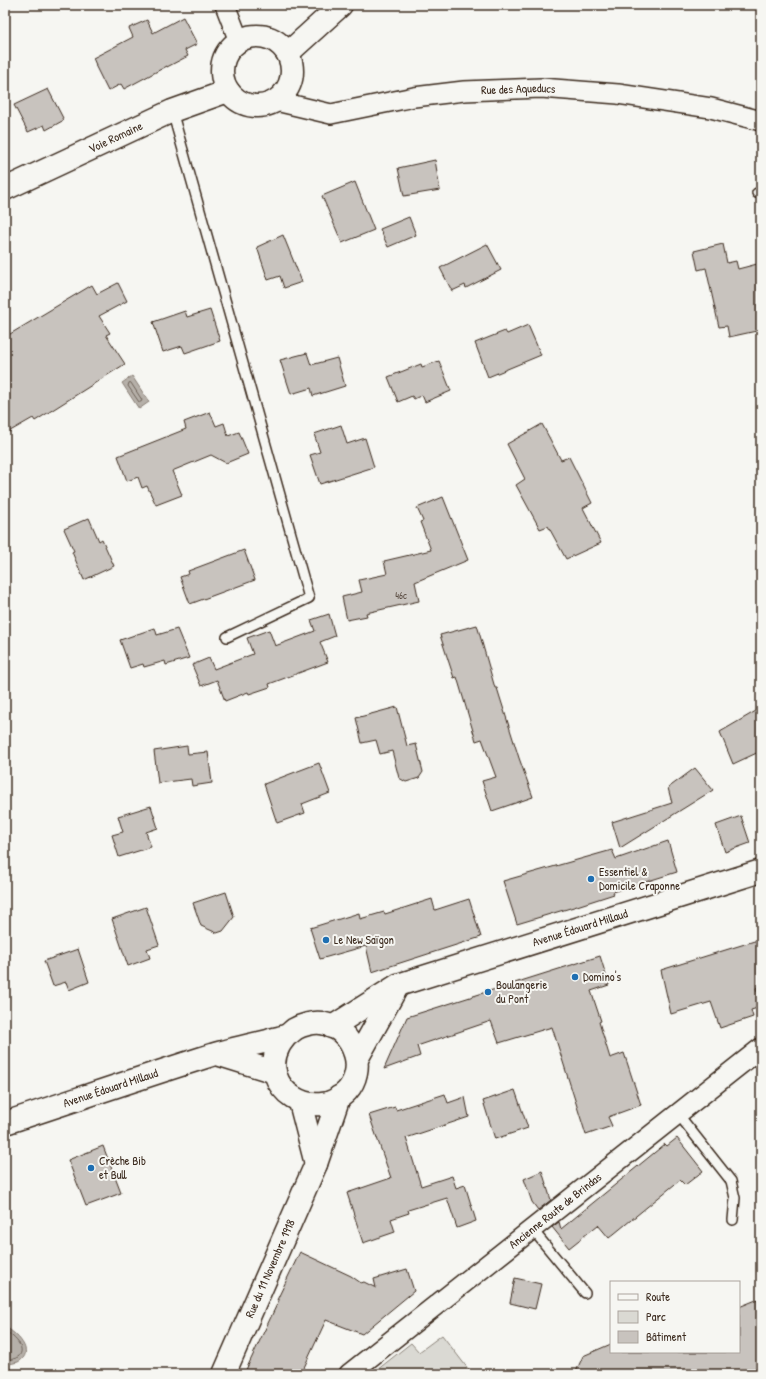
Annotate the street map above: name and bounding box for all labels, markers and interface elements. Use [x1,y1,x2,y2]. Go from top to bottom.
street label: Rue des Aqueducs [481,79,557,98]
street label: Voie Romaine [85,117,145,157]
house number: 46c [395,589,407,602]
place label: Essentiel & Domicile Craponne [599,863,680,894]
marker: Essentiel & Domicile Craponne [586,874,596,884]
street label: Avenue Édouard Millaud [530,904,630,950]
place label: Le New Saïgon [334,931,394,948]
marker: Le New Saïgon [321,935,331,945]
place label: Domino's [583,968,622,985]
marker: Domino's [570,972,580,982]
place label: Boulangerie du Pont [496,976,547,1007]
marker: Boulangerie du Pont [483,987,493,997]
street label: Avenue Édouard Millaud [61,1064,160,1111]
place label: Crèche Bib et Bull [99,1152,146,1183]
marker: Crèche Bib et Bull [86,1163,96,1173]
street label: Ancienne Route de Brindas [505,1168,605,1252]
street label: Rue du 11 Novembre 1918 [241,1217,299,1320]
legend [610,1281,740,1353]
text: Route [646,1288,670,1305]
text: Parc [646,1308,666,1325]
text: Bâtiment [646,1328,687,1345]

